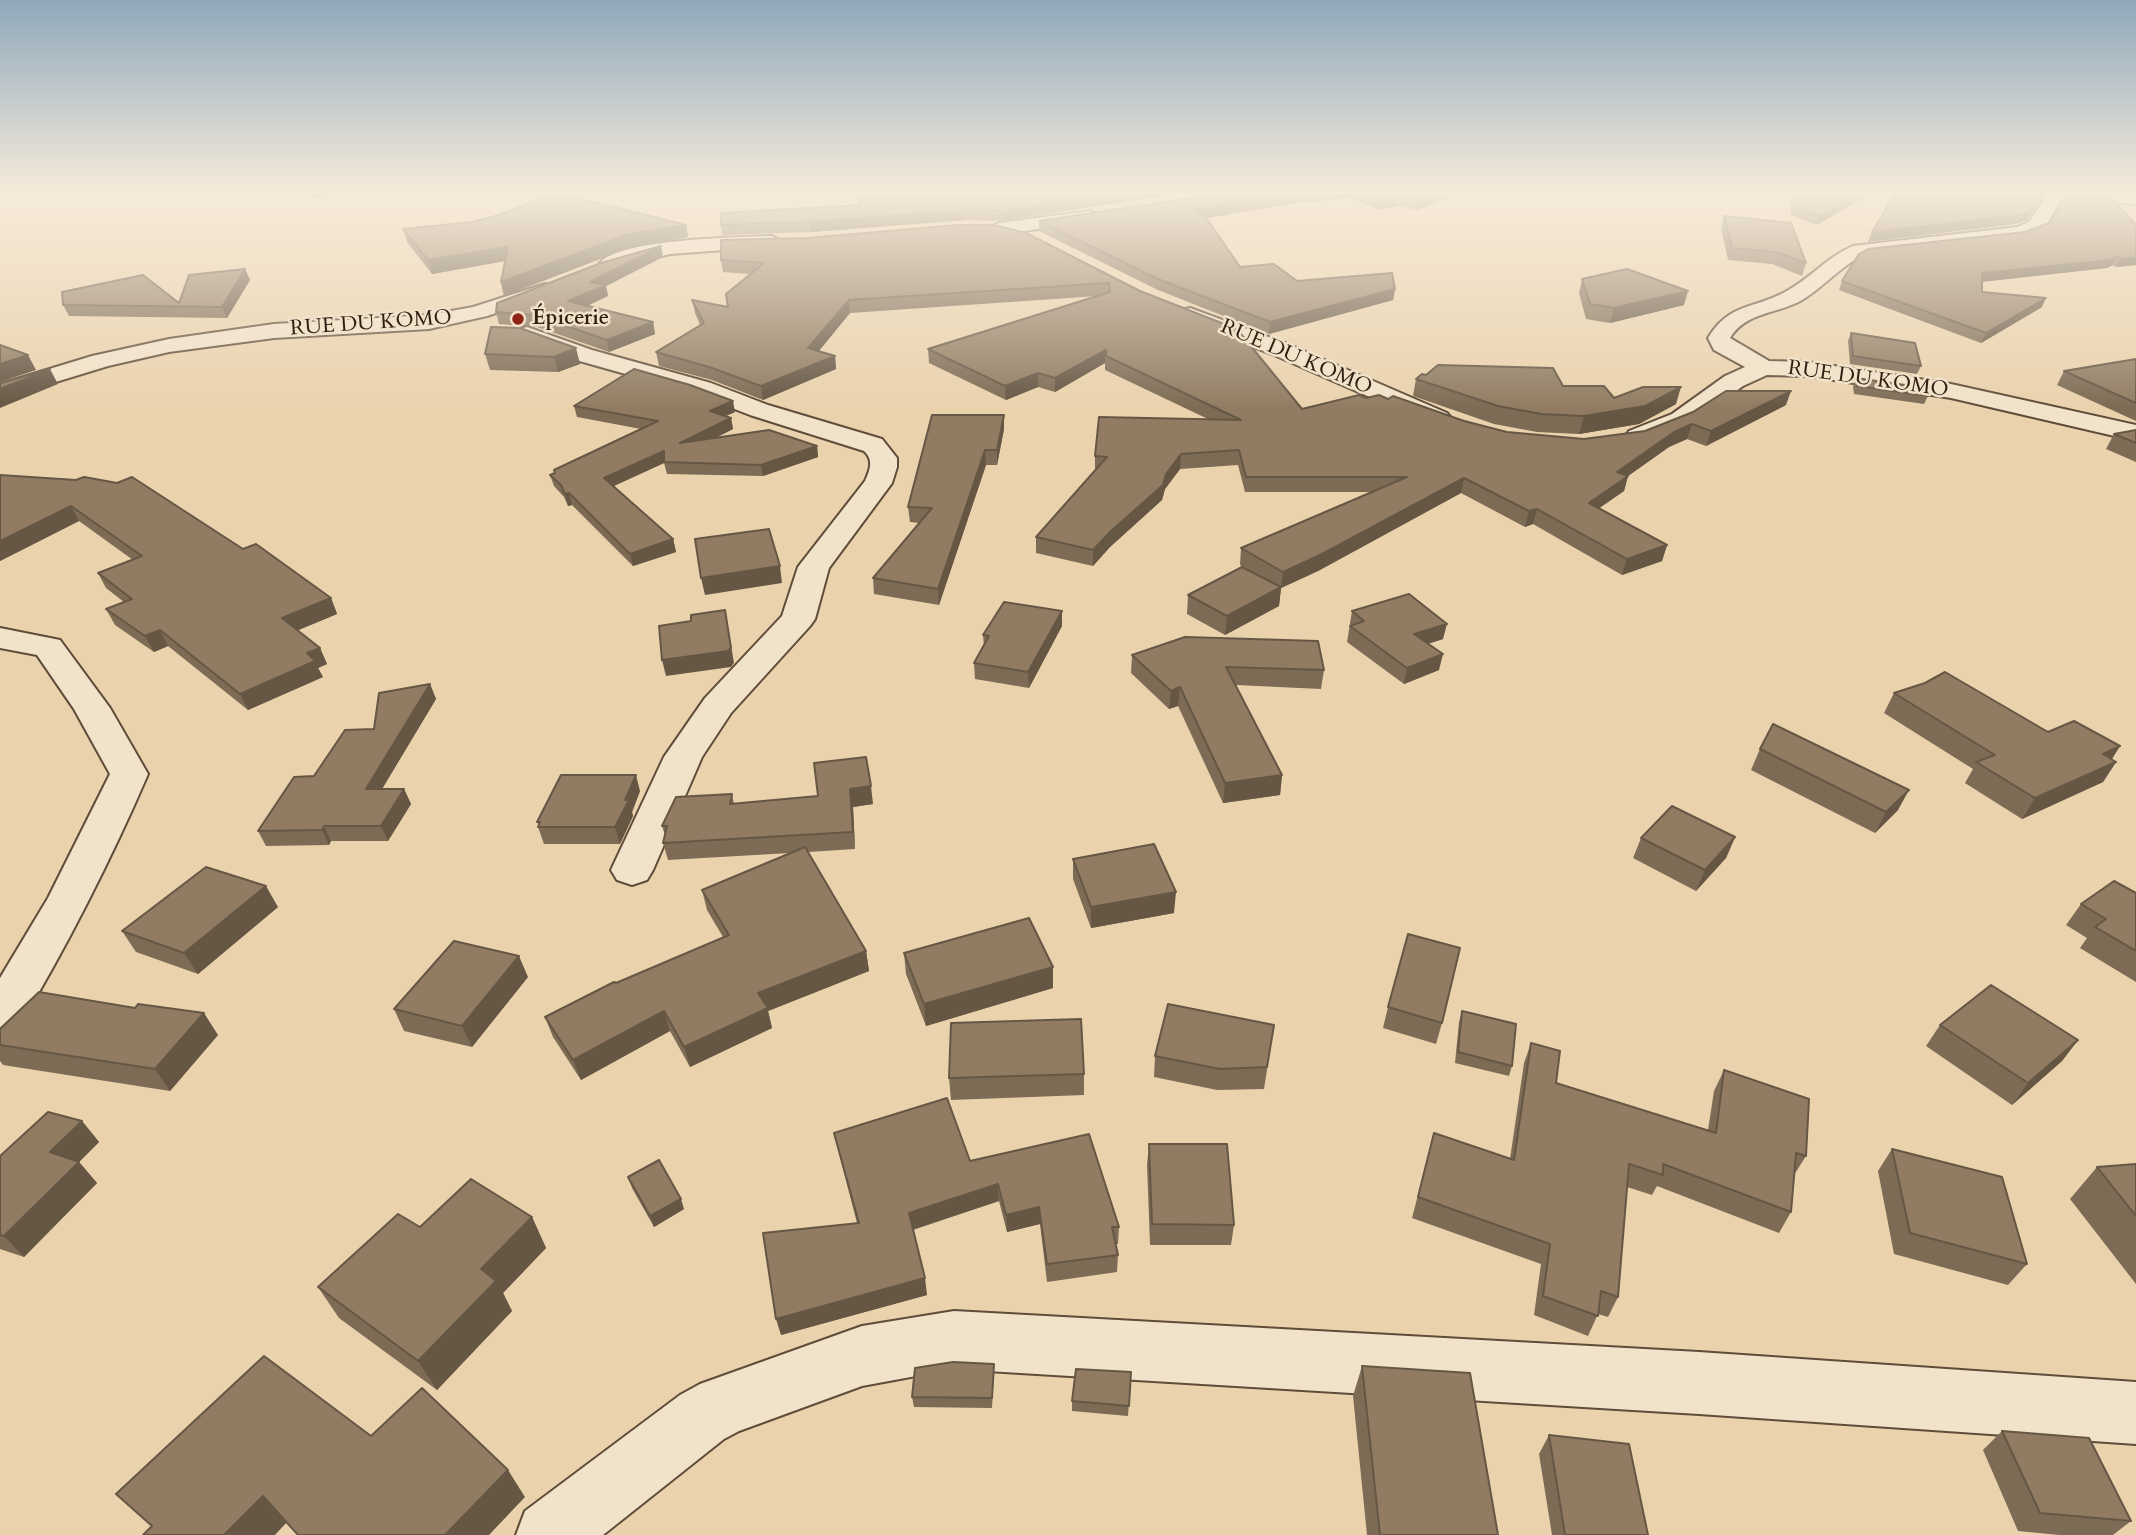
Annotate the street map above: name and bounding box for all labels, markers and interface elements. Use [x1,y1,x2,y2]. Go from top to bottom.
street label: RUE DU KOMO [289,306,453,342]
place label: Épicerie [532,306,609,332]
marker: Épicerie [510,311,526,327]
street label: RUE DU KOMO [1217,315,1375,401]
street label: RUE DU KOMO [1786,356,1950,404]

